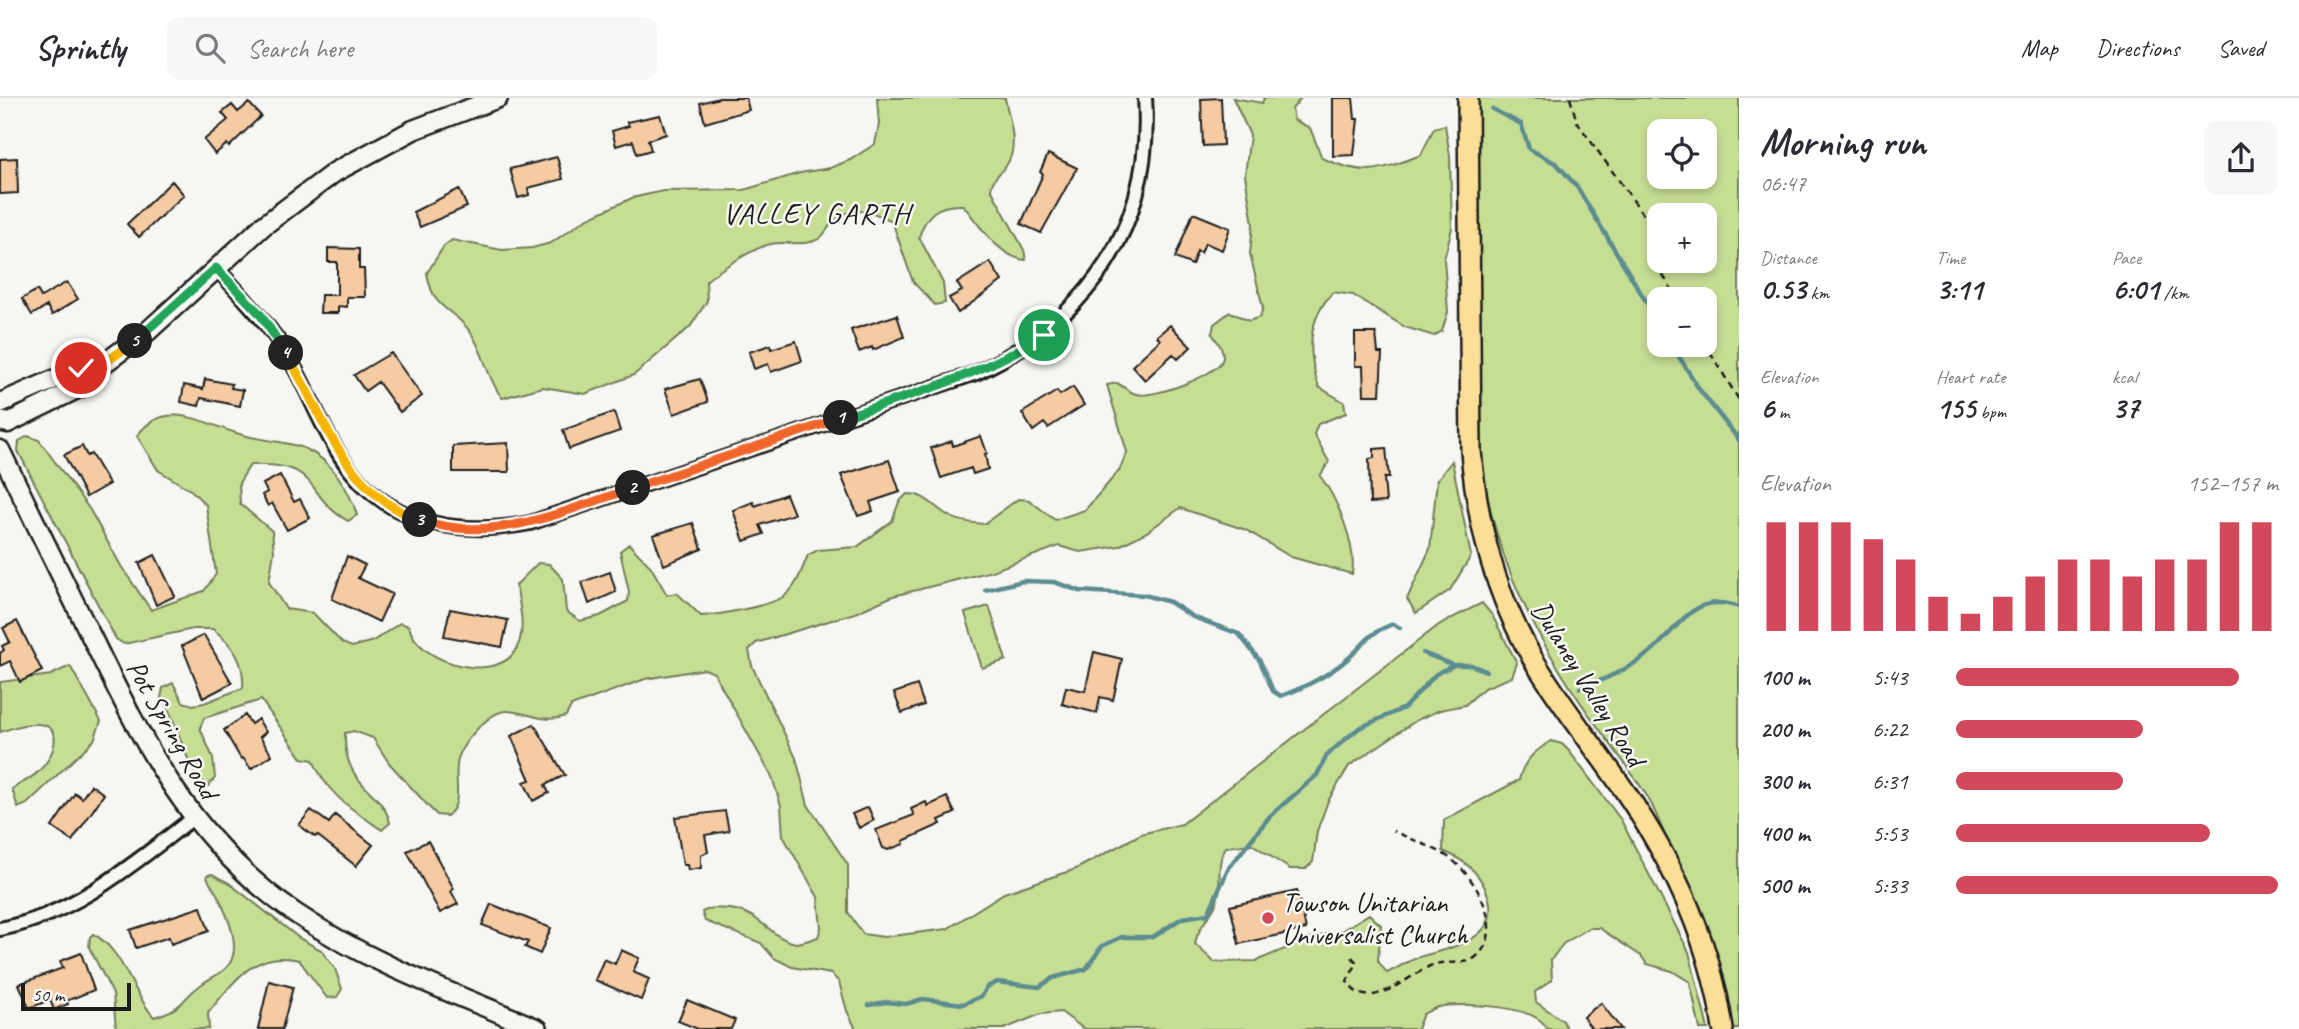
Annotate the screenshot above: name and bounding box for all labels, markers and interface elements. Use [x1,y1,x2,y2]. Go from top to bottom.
search box [167,17,657,80]
text: Sprintly [35,27,125,69]
icon: search [191,29,229,67]
text: Search here [247,32,353,65]
text: Map [2021,33,2058,63]
text: Directions [2096,33,2179,63]
text: Saved [2217,33,2264,63]
map controls [1647,119,1717,357]
button: locate [1647,119,1717,189]
text: Morning run [1760,119,1926,166]
button: share [2204,121,2278,195]
text: 06:47 [1760,169,1806,198]
district label: VALLEY GARTH [723,194,914,232]
button: + [1647,203,1717,273]
text: Distance [1760,246,1817,270]
text: Time [1936,246,1965,270]
text: Pace [2112,246,2141,270]
text: 0.53 [1760,270,1806,308]
text: 3:11 [1936,270,1982,308]
text: 6:01 [2112,270,2159,308]
text: km [1806,281,1829,305]
text: /km [2159,281,2189,305]
button: − [1647,287,1717,357]
pin [1014,305,1074,365]
icon: arrive [1025,316,1063,354]
pin: 5 [118,324,152,358]
text: 5 [130,328,139,352]
pin: 4 [268,336,304,370]
pin [51,338,111,398]
text: 4 [281,340,290,364]
icon: check [62,349,100,387]
text: Elevation [1760,365,1818,389]
text: Heart rate [1936,365,2005,389]
text: kcal [2112,365,2137,389]
text: 6 [1760,389,1774,427]
text: 155 [1936,389,1976,427]
text: 37 [2112,389,2139,427]
pin: 1 [824,400,858,436]
text: m [1774,400,1789,424]
text: bpm [1976,400,2006,424]
text: 1 [836,405,845,429]
text: Elevation [1760,469,1831,498]
text: 152–157 m [2187,469,2278,498]
pin: 2 [616,470,650,506]
text: 2 [628,475,637,499]
pin: 3 [402,502,438,538]
text: 3 [415,507,424,531]
street label: Dulaney Valley Road [1524,594,1655,776]
street label: Pot Spring Road [119,653,228,808]
text: 100 m [1760,663,1810,692]
text: 5:43 [1872,663,1908,692]
text: 200 m [1760,715,1810,744]
text: 6:22 [1872,715,1908,744]
text: 300 m [1760,767,1810,796]
text: 6:31 [1872,767,1908,796]
text: 400 m [1760,819,1810,848]
text: 5:53 [1872,819,1908,848]
text: 500 m [1760,871,1809,900]
text: 5:33 [1872,871,1908,900]
place label: Towson Unitarian Universalist Church [1282,885,1469,952]
marker: Towson Unitarian Universalist Church [1260,910,1276,926]
scale bar [21,980,131,1012]
text: 50 m [32,983,64,1007]

